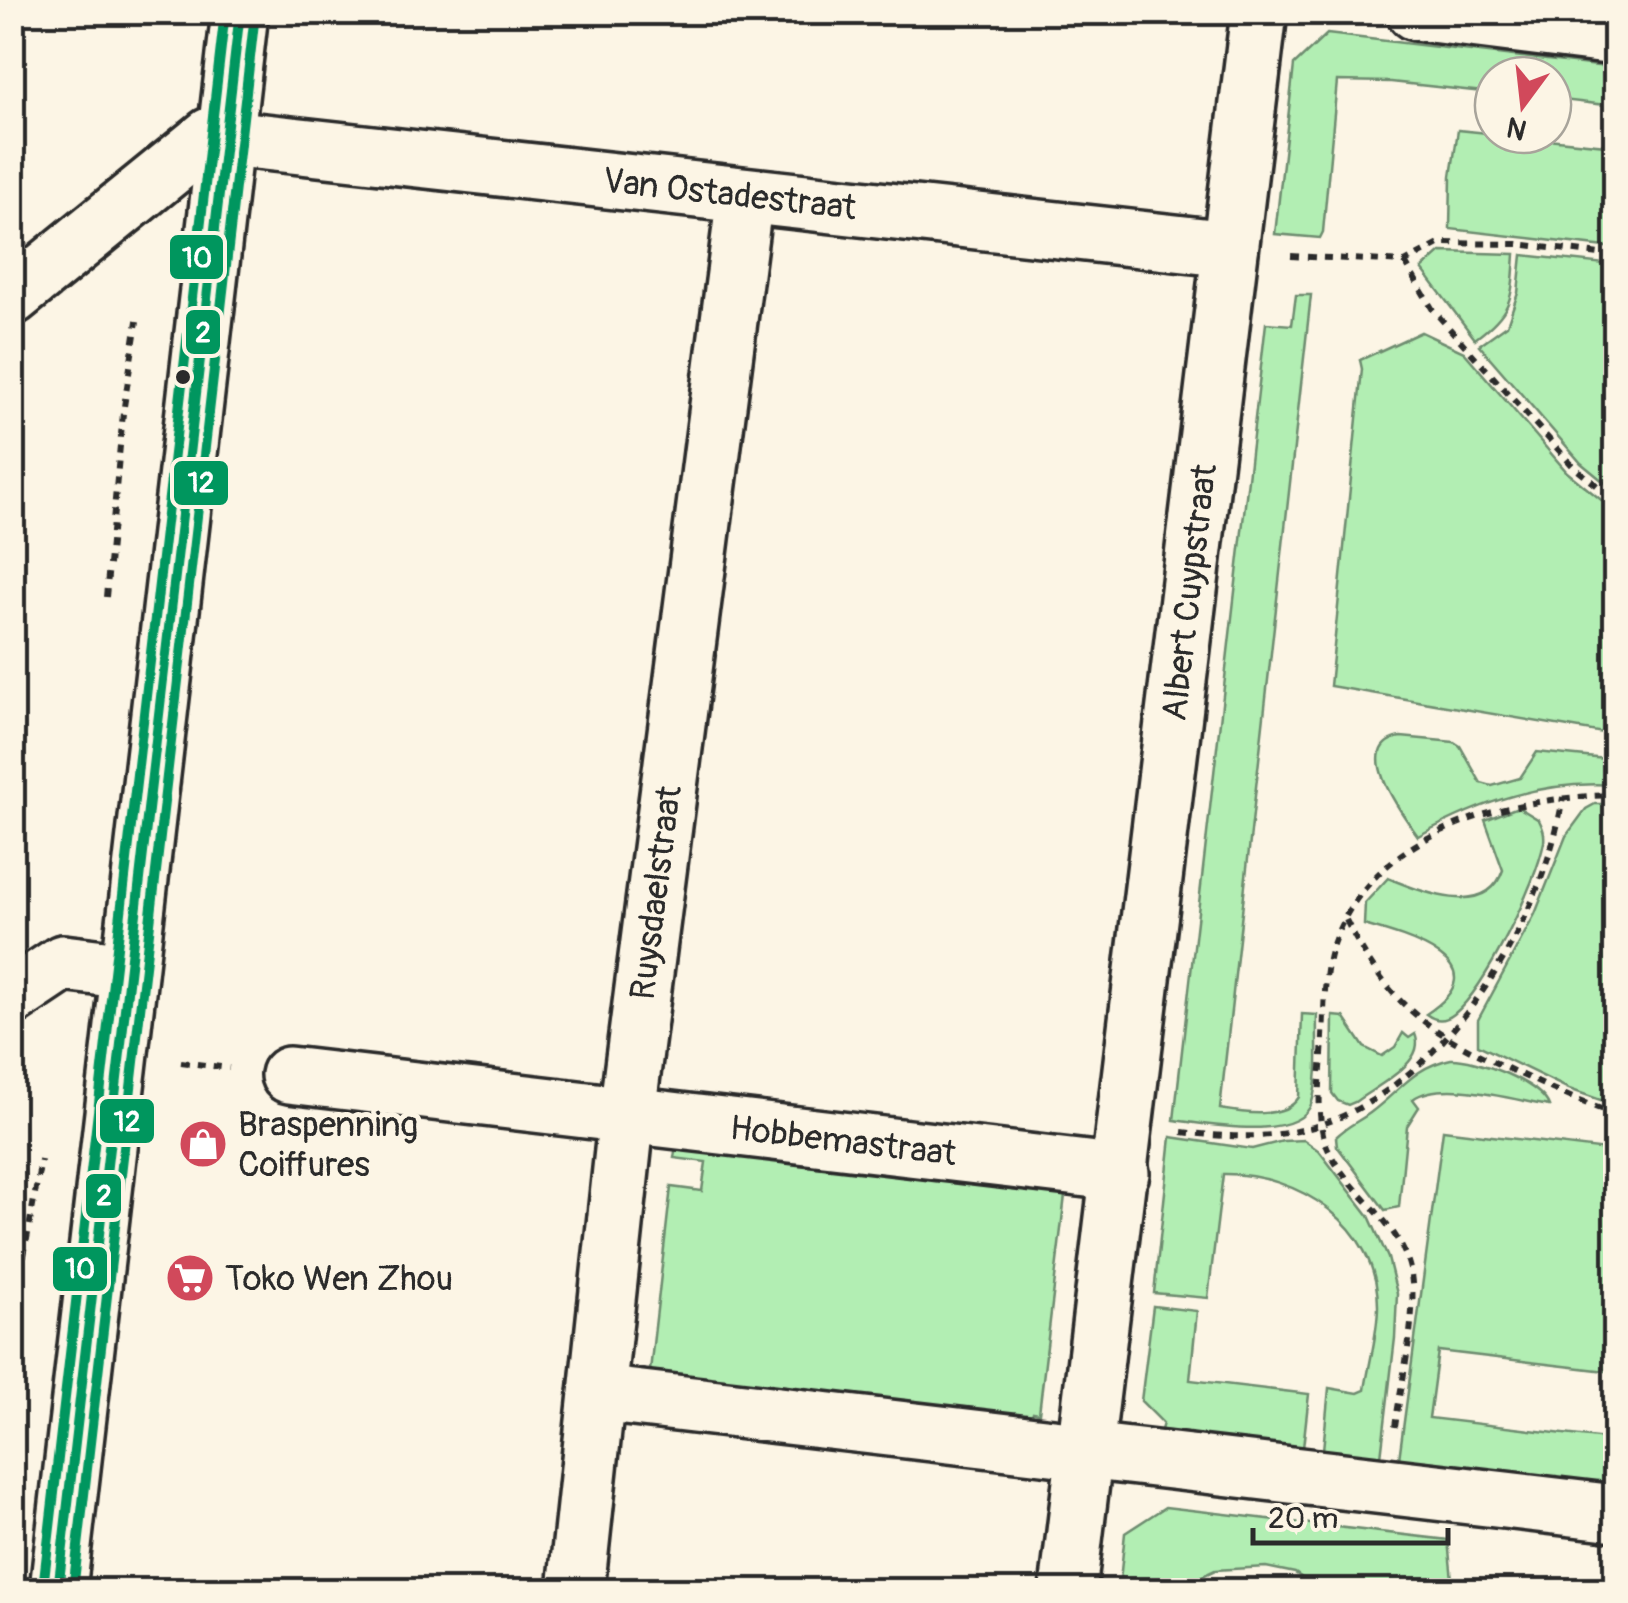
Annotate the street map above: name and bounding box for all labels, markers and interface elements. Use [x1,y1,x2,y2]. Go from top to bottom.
north arrow [1473,55,1573,155]
text: N [1503,108,1531,147]
street label: Van Ostadestraat [601,159,859,231]
line badge: 10 [168,233,225,281]
text: 10 [182,241,212,276]
line badge: 2 [184,308,222,356]
text: 2 [195,316,211,351]
unlabelled marker [173,367,193,387]
line badge: 12 [172,459,230,507]
street label: Albert Cuypstraat [1152,461,1227,723]
text: 12 [188,466,214,501]
street label: Ruysdaelstraat [621,782,692,1002]
line badge: 12 [98,1097,156,1145]
place label: Braspenning Coiffures [238,1103,418,1187]
text: 12 [114,1105,140,1140]
street label: Hobbemastraat [728,1106,959,1177]
shop icon: Braspenning Coiffures [177,1118,229,1170]
line badge: 2 [84,1172,123,1220]
text: 2 [96,1179,112,1214]
line badge: 10 [51,1245,109,1293]
text: 10 [65,1252,95,1287]
supermarket icon: Toko Wen Zhou [164,1252,216,1304]
place label: Toko Wen Zhou [225,1257,453,1301]
scale bar [1253,1483,1448,1545]
text: 20 m [1268,1500,1338,1537]

